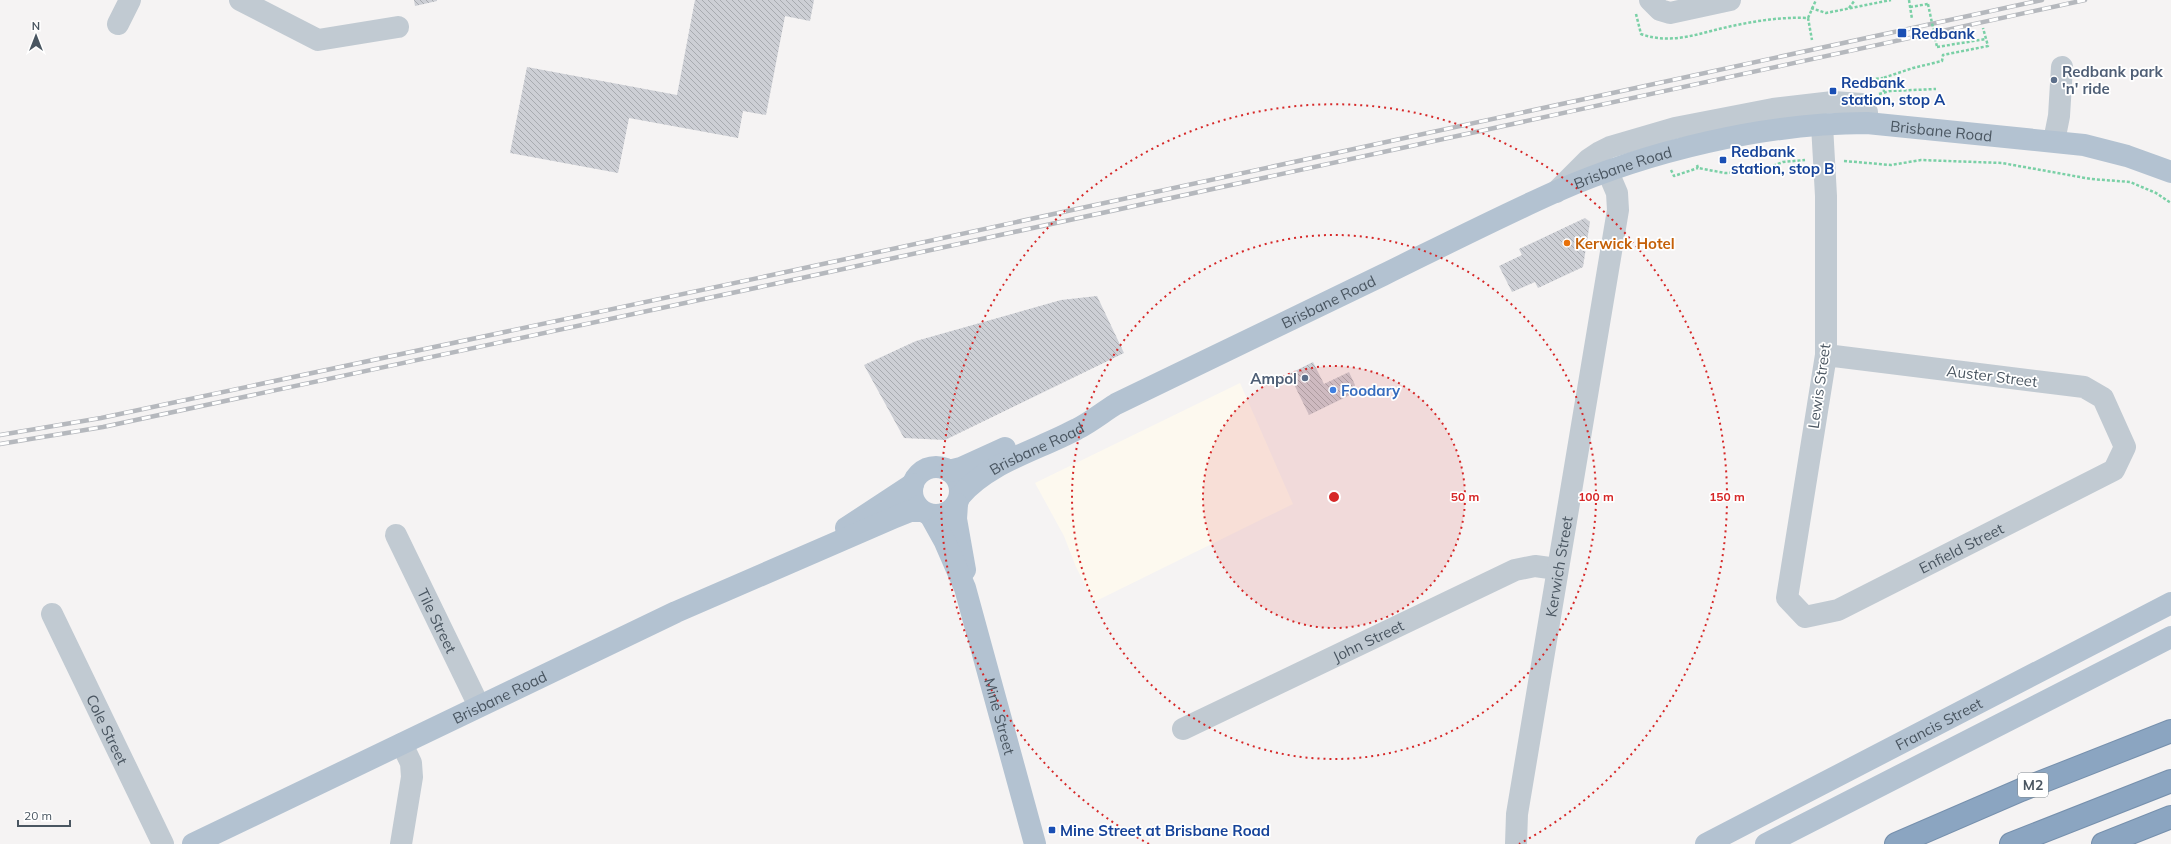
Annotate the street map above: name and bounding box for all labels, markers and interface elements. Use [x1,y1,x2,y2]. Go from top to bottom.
north arrow [16,16,56,56]
text: N [32,19,40,33]
place label: Redbank [1911,24,1976,43]
marker: Redbank [1896,27,1908,39]
place label: Redbank park 'n' ride [2062,62,2163,98]
place label: Redbank station, stop A [1841,73,1946,109]
marker: Redbank park 'n' ride [2049,75,2059,85]
marker: Redbank station, stop A [1828,86,1838,96]
street label: Brisbane Road [1889,116,1993,145]
street label: Brisbane Road [1571,142,1674,193]
place label: Redbank station, stop B [1731,142,1834,178]
marker: Redbank station, stop B [1718,155,1728,165]
place label: Kerwick Hotel [1575,234,1675,253]
marker: Kerwick Hotel [1562,238,1572,248]
street label: Brisbane Road [1278,271,1379,332]
street label: Lewis Street [1804,342,1834,430]
street label: Auster Street [1946,361,2038,391]
place label: Ampol [1250,369,1297,388]
marker: Ampol [1300,373,1310,383]
place label: Foodary [1341,381,1401,400]
marker: Foodary [1328,385,1338,395]
street label: Brisbane Road [986,418,1087,479]
text: 50 m [1451,489,1479,504]
text: 100 m [1578,489,1614,504]
text: 150 m [1709,489,1745,504]
centre of rings [1327,490,1341,504]
street label: Kerwich Street [1541,515,1576,618]
street label: Enfield Street [1915,518,2006,577]
street label: Tile Street [414,585,461,656]
street label: John Street [1329,615,1407,666]
street label: Brisbane Road [449,666,550,728]
street label: Mine Street [980,676,1020,757]
street label: Cole Street [83,691,133,767]
street label: Francis Street [1892,693,1985,754]
road number: M2 [2018,773,2048,797]
scale bar [18,802,70,828]
text: 20 m [24,808,52,823]
place label: Mine Street at Brisbane Road [1060,821,1270,840]
marker: Mine Street at Brisbane Road [1047,825,1057,835]

